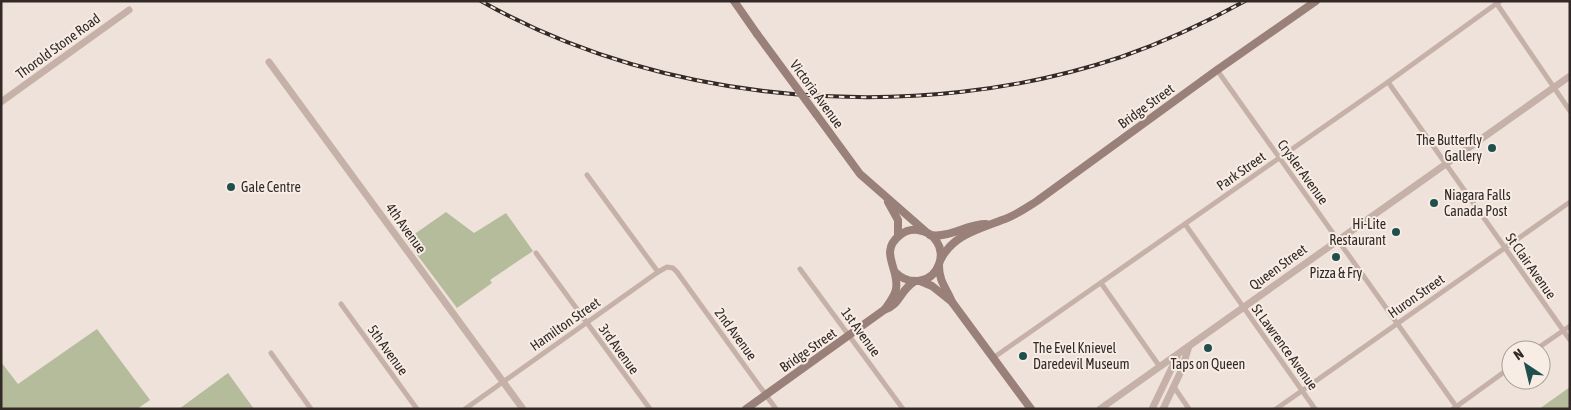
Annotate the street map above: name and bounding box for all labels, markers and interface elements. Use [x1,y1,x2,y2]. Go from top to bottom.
street label: Thorold Stone Road [13,10,103,82]
street label: Victoria Avenue [787,57,847,131]
street label: Bridge Street [1115,80,1177,132]
place label: The Butterfly Gallery [1416,132,1482,164]
street label: Crysler Avenue [1274,137,1332,207]
marker: The Butterfly Gallery [1486,142,1498,154]
street label: Park Street [1213,148,1269,194]
place label: Gale Centre [241,179,301,195]
marker: Gale Centre [225,181,237,193]
place label: Niagara Falls Canada Post [1444,187,1511,219]
marker: Niagara Falls Canada Post [1428,197,1440,209]
street label: 4th Avenue [382,200,430,256]
place label: Hi-Lite Restaurant [1329,216,1386,248]
marker: Hi-Lite Restaurant [1390,226,1402,238]
street label: St Clair Avenue [1503,230,1559,302]
street label: Queen Street [1246,241,1310,293]
marker: Pizza & Fry [1330,251,1342,263]
place label: Pizza & Fry [1310,265,1363,281]
street label: Huron Street [1385,271,1447,321]
street label: Hamilton Street [527,294,603,354]
street label: St Lawrence Avenue [1249,301,1321,393]
street label: 2nd Avenue [712,305,760,363]
street label: 1st Avenue [838,305,884,359]
street label: 3rd Avenue [595,321,643,377]
street label: 5th Avenue [364,322,412,378]
street label: Bridge Street [777,325,839,375]
place label: The Evel Knievel Daredevil Museum [1033,340,1130,372]
north arrow [1501,340,1551,390]
marker: Taps on Queen [1202,342,1214,354]
text: N [1511,345,1527,363]
marker: The Evel Knievel Daredevil Museum [1017,350,1029,362]
place label: Taps on Queen [1171,356,1245,372]

